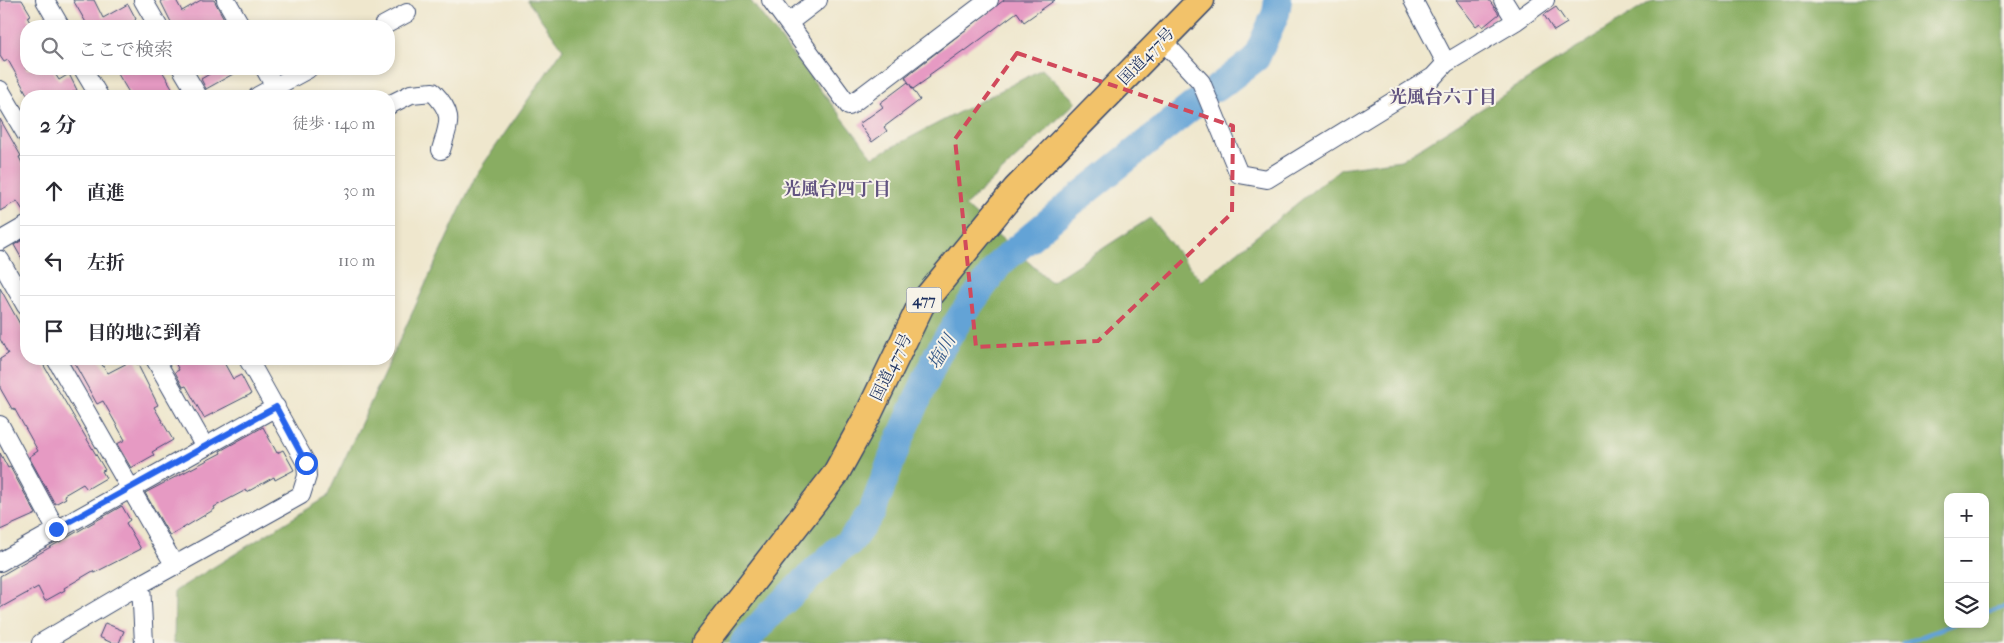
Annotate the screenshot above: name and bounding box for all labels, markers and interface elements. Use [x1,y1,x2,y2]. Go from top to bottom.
search box [20,20,395,75]
street label: 国道477号 [1114,23,1178,89]
icon: search [38,34,66,62]
text: ここで検索 [78,39,173,61]
district label: 光風台六丁目 [1389,87,1497,108]
text: 2 分 [40,113,76,137]
text: 徒歩 · 140 m [292,114,375,133]
icon: ahead [40,177,68,205]
district label: 光風台四丁目 [783,179,891,200]
text: 30 m [343,181,375,200]
text: 直進 [87,182,125,204]
icon: left [40,247,68,275]
text: 110 m [338,251,375,270]
text: 左折 [87,252,125,274]
road number: 477 [906,288,942,312]
icon: arrive [40,317,68,345]
text: 目的地に到着 [87,322,201,344]
water label: 塩川 [924,329,961,373]
street label: 国道477号 [867,330,915,404]
route start [295,452,318,475]
map controls [1944,493,1989,628]
button: + [1944,493,1989,538]
route end [45,518,68,541]
button: − [1944,538,1989,583]
button: layers [1944,583,1989,628]

